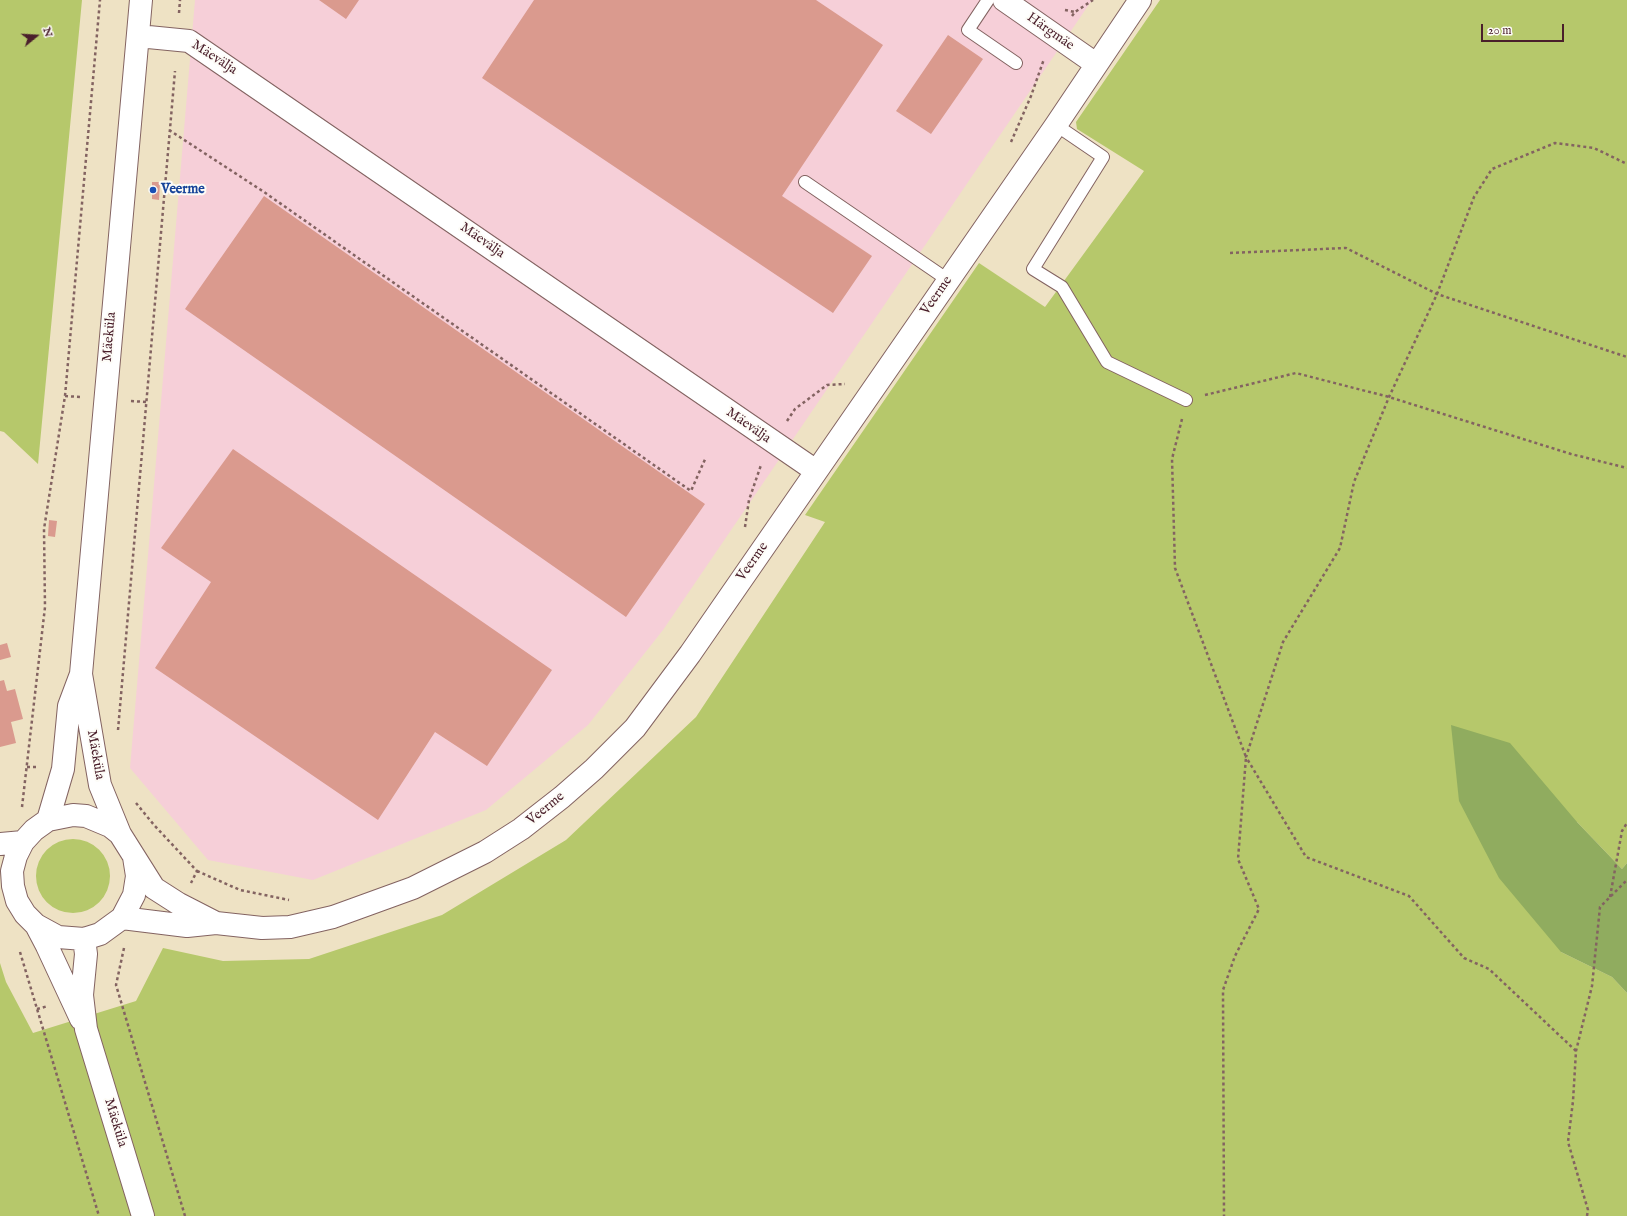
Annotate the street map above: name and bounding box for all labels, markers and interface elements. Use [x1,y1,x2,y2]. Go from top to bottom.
street label: Härgmäe [1023,10,1077,54]
north arrow [16,16,56,56]
scale bar [1483,16,1566,42]
text: 20 m [1488,23,1511,38]
text: N [39,26,56,39]
street label: Mäevälja [188,37,240,79]
place label: Veerme [161,182,205,198]
marker: Veerme [148,185,158,195]
street label: Mäevälja [456,219,508,263]
street label: Veerme [918,273,956,319]
street label: Mäeküla [99,311,121,363]
street label: Mäevälja [722,404,774,448]
street label: Veerme [734,539,772,585]
street label: Mäeküla [82,729,108,781]
street label: Veerme [524,789,568,829]
street label: Mäeküla [100,1097,130,1149]

